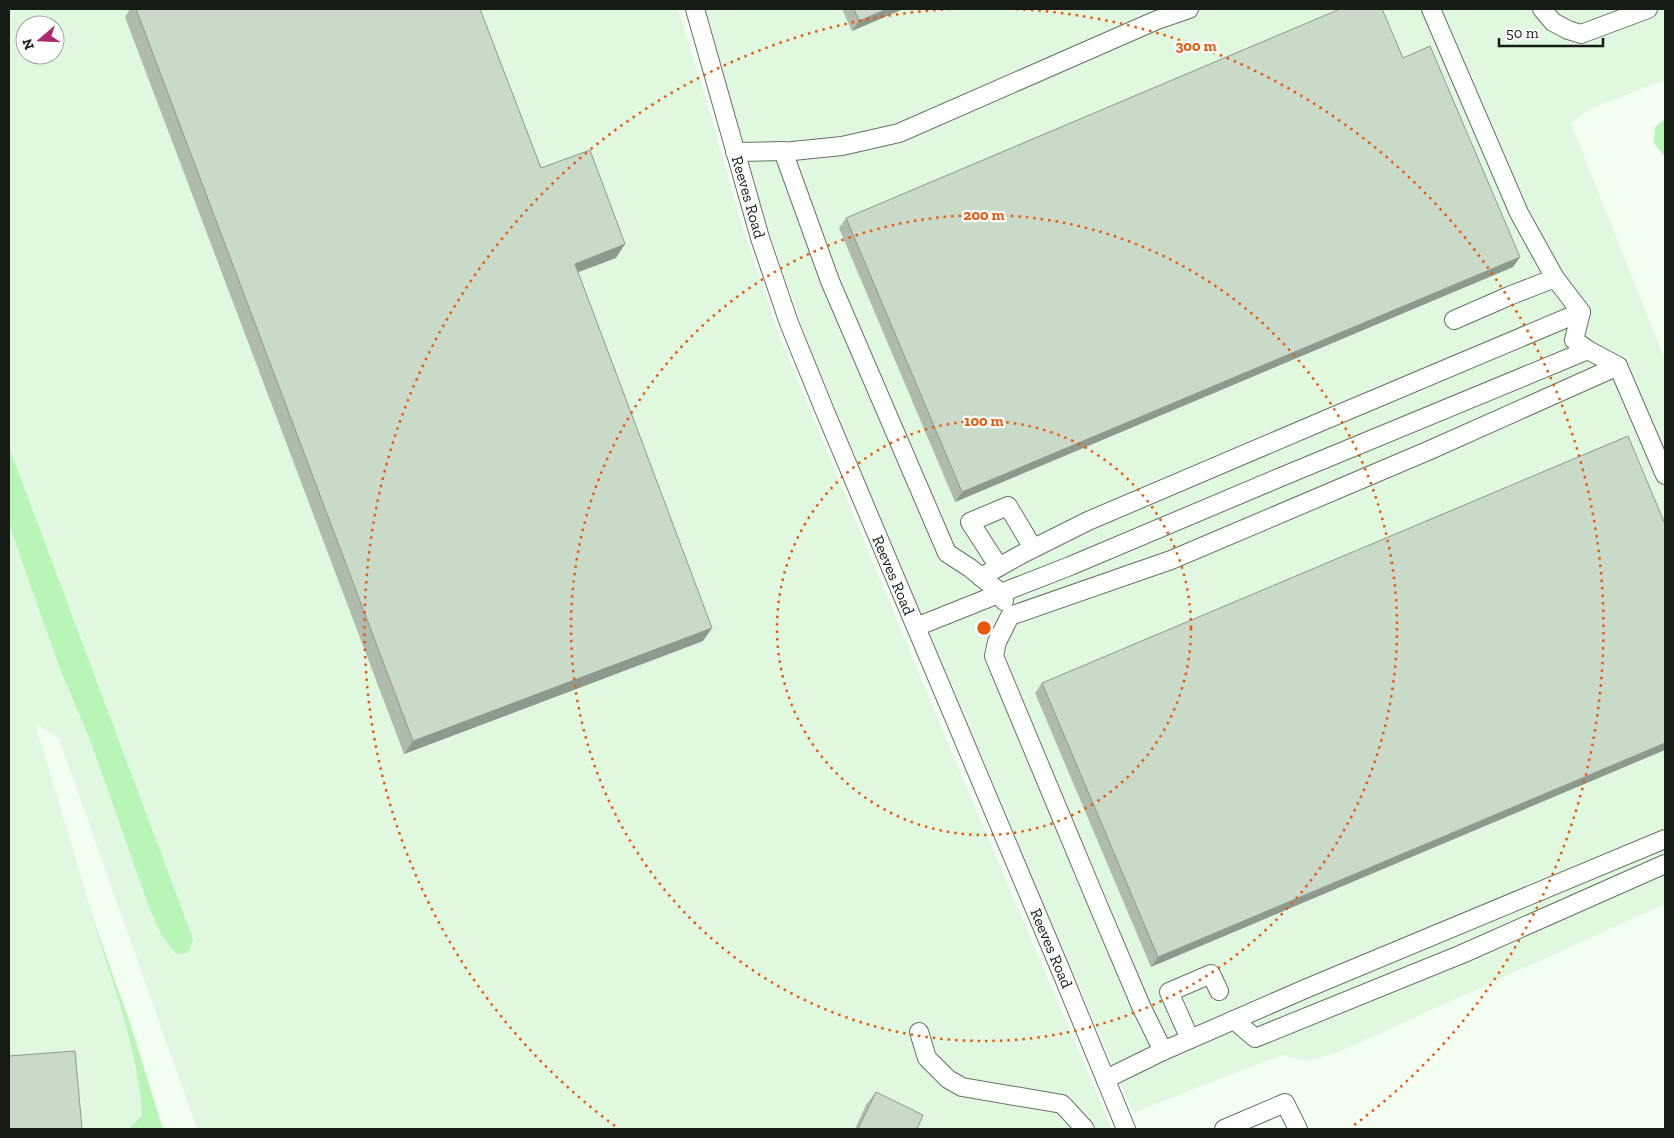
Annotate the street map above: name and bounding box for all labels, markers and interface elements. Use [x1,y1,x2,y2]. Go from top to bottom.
north arrow [15,15,65,65]
scale bar [1499,15,1603,47]
text: 50 m [1506,24,1539,42]
text: N [18,36,38,52]
text: 300 m [1175,37,1217,55]
street label: Reeves Road [728,154,769,241]
text: 200 m [963,206,1005,224]
text: 100 m [964,412,1004,430]
street label: Reeves Road [868,532,919,618]
centre of rings [975,619,993,637]
street label: Reeves Road [1026,905,1077,991]

